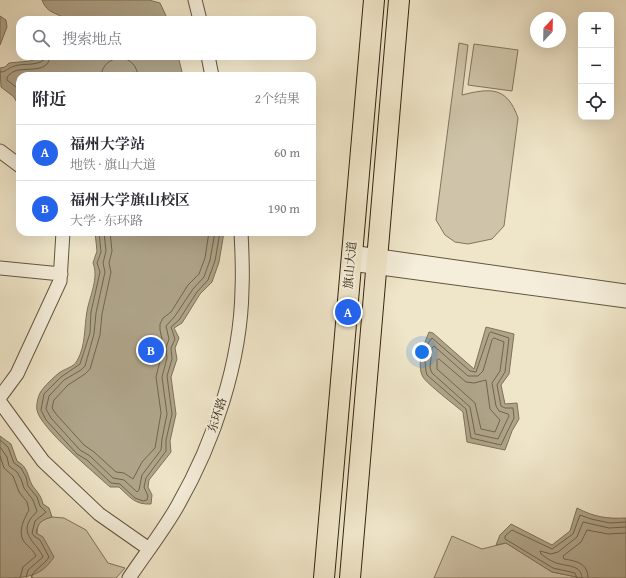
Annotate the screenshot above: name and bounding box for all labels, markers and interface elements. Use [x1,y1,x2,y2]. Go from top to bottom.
north arrow [530,12,566,48]
map controls [578,12,614,120]
button: + [578,12,614,48]
search box [16,16,316,60]
icon: search [30,27,52,49]
text: 搜索地点 [62,28,122,49]
button: − [578,48,614,84]
button: locate [578,84,614,120]
text: 附近 [32,86,66,111]
text: 2个结果 [255,89,300,108]
text: 福州大学站 [70,133,145,154]
text: A [41,143,49,162]
text: 60 m [274,143,300,162]
text: 地铁 · 旗山大道 [70,155,156,174]
text: 福州大学旗山校区 [70,189,190,210]
text: B [41,199,49,218]
text: 190 m [268,199,300,218]
text: 大学 · 东环路 [70,211,143,230]
street label: 旗山大道 [339,240,360,290]
pin: A [335,297,361,327]
pin: B [138,335,164,365]
your location [412,342,432,362]
street label: 东环路 [203,395,230,435]

